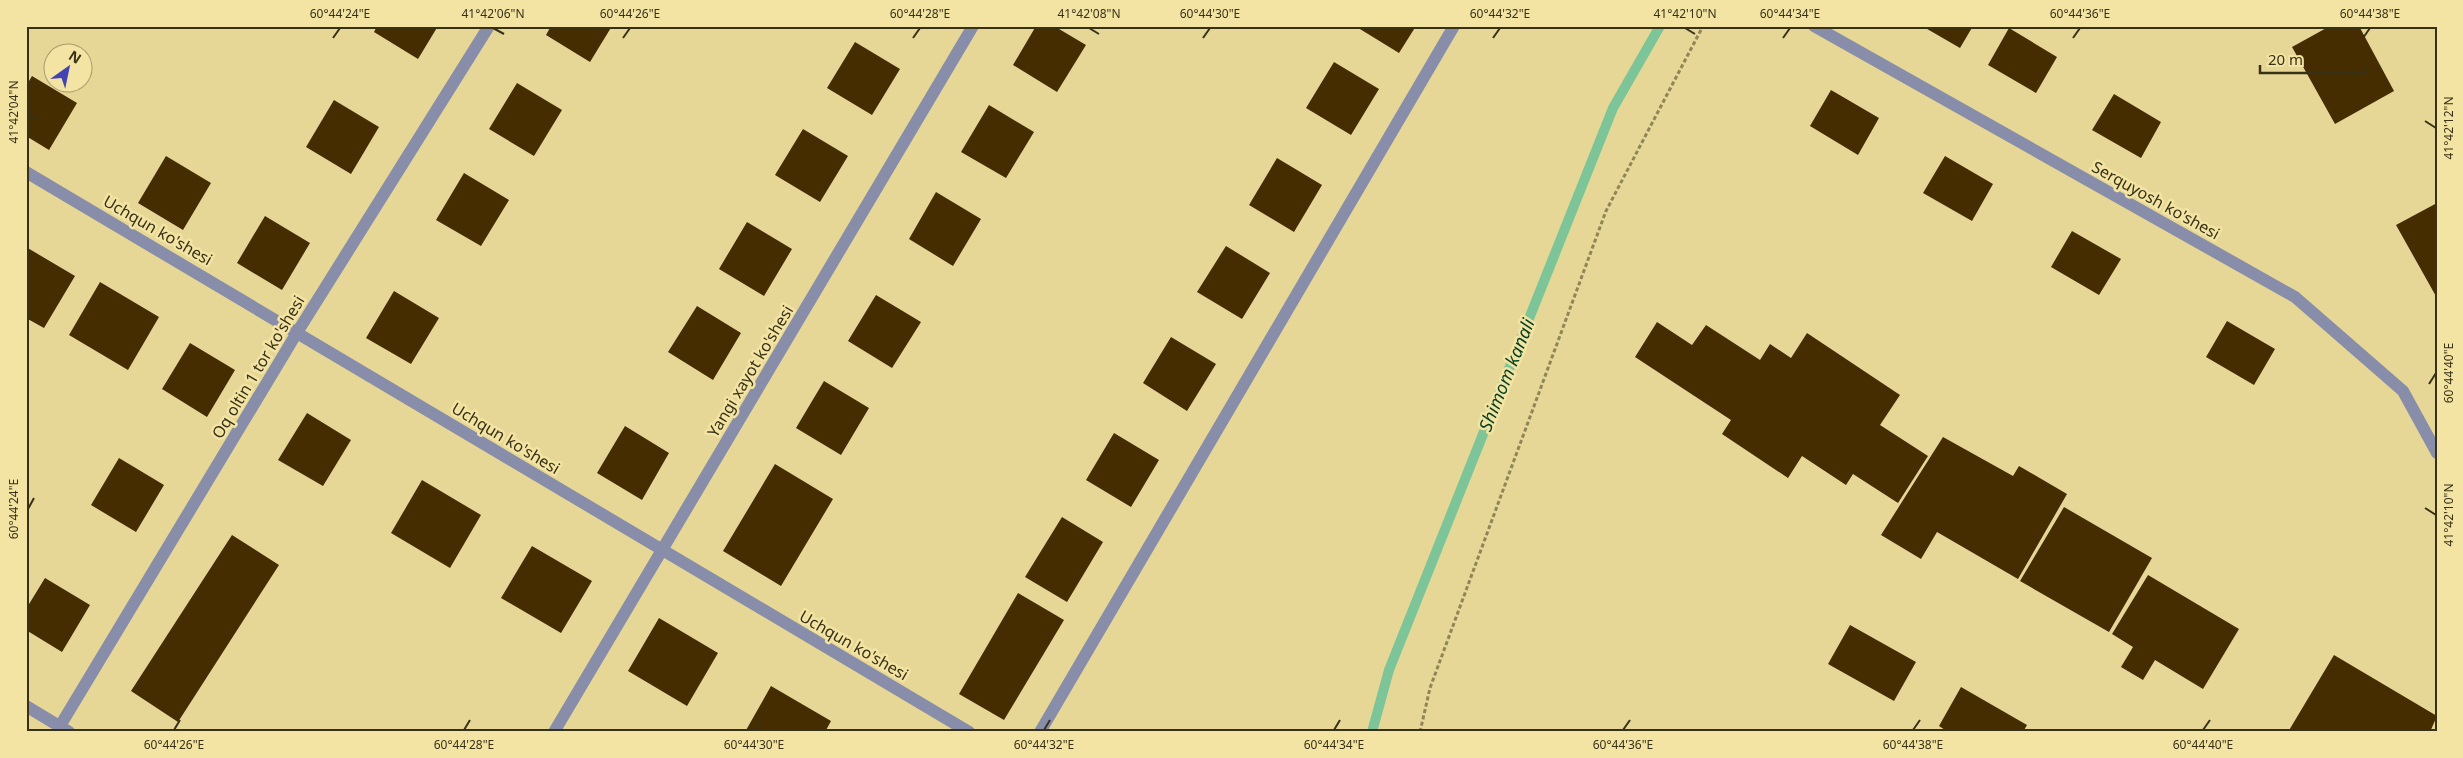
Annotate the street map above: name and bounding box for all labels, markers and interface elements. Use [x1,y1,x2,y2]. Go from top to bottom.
text: 60°44'24"E [310,5,370,22]
text: 41°42'06"N [461,5,525,22]
text: 60°44'26"E [600,5,660,22]
text: 60°44'28"E [890,5,950,22]
text: 41°42'08"N [1057,5,1121,22]
text: 60°44'30"E [1180,5,1240,22]
text: 60°44'32"E [1470,5,1530,22]
text: 41°42'10"N [1653,5,1717,22]
text: 60°44'34"E [1760,5,1820,22]
text: 60°44'36"E [2050,5,2110,22]
text: 60°44'38"E [2340,5,2400,22]
north arrow [42,42,92,92]
scale bar [2260,42,2366,74]
text: N [65,46,85,68]
text: 20 m [2268,49,2303,69]
text: 41°42'04"N [5,80,22,144]
text: 41°42'12"N [2440,96,2457,160]
street label: Serquyosh ko'shesi [2088,156,2224,244]
street label: Uchqun ko'shesi [99,190,217,270]
street label: Oq oltin 1 tor ko'shesi [207,291,309,443]
street label: Yangi xayot ko'shesi [702,301,798,441]
water label: Shimom kanali [1473,314,1540,435]
text: 60°44'40"E [2440,343,2457,403]
street label: Uchqun ko'shesi [448,397,564,479]
text: 60°44'24"E [5,479,22,539]
text: 41°42'10"N [2440,483,2457,547]
street label: Uchqun ko'shesi [795,605,913,685]
text: 60°44'26"E [144,736,204,753]
text: 60°44'28"E [434,736,494,753]
text: 60°44'30"E [724,736,784,753]
text: 60°44'32"E [1014,736,1074,753]
text: 60°44'34"E [1304,736,1364,753]
text: 60°44'36"E [1593,736,1653,753]
text: 60°44'38"E [1883,736,1943,753]
text: 60°44'40"E [2173,736,2233,753]

